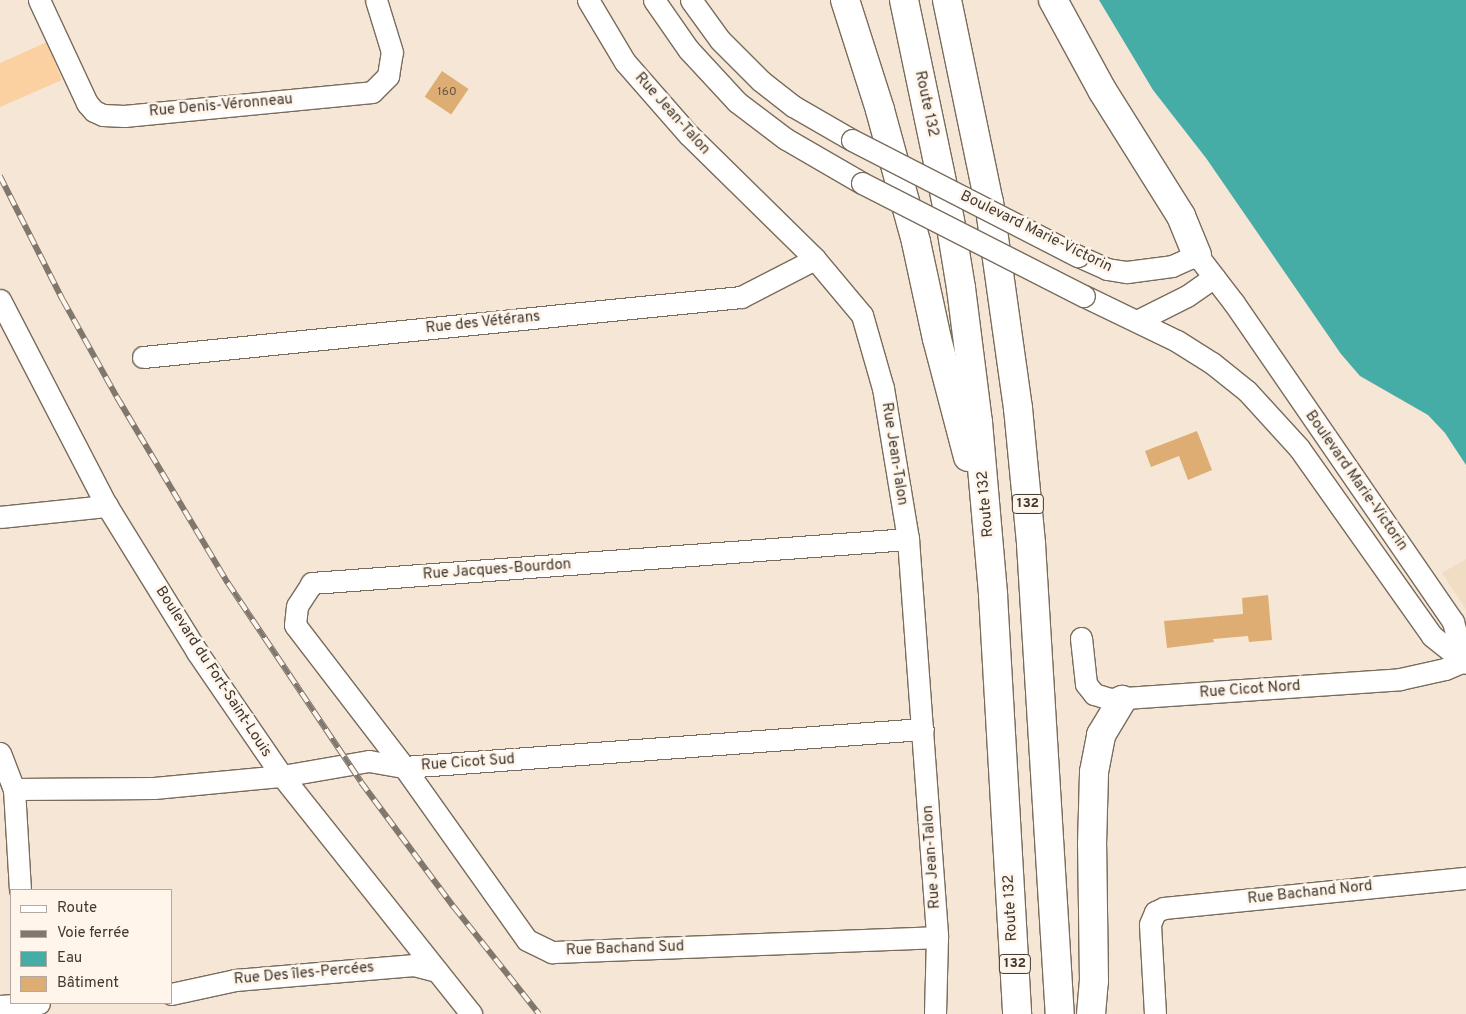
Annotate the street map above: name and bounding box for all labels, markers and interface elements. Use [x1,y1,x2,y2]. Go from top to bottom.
street label: Rue Jean-Talon [631,69,713,159]
street label: Route 132 [910,69,942,139]
house number: 160 [437,86,457,100]
street label: Rue Denis-Véronneau [148,91,294,121]
street label: Boulevard Marie-Victorin [957,187,1115,277]
street label: Rue des Vétérans [425,308,541,338]
street label: Rue Jean-Talon [877,401,911,507]
street label: Boulevard Marie-Victorin [1301,408,1411,554]
street label: Route 132 [974,470,998,538]
road number: 132 [1012,492,1044,516]
street label: Rue Jacques-Bourdon [422,556,572,584]
street label: Boulevard du Fort-Saint-Louis [151,583,275,761]
street label: Rue Cicot Nord [1199,677,1301,703]
street label: Rue Cicot Sud [420,751,516,775]
street label: Rue Jean-Talon [919,805,945,909]
street label: Route 132 [1000,874,1022,942]
street label: Rue Bachand Nord [1247,877,1373,909]
legend [10,889,172,1004]
text: Route [57,899,97,918]
text: Voie ferrée [57,924,129,943]
street label: Rue Bachand Sud [566,938,684,960]
text: Eau [57,949,82,968]
road number: 132 [999,952,1031,976]
street label: Rue Des îles-Percées [233,959,375,989]
text: Bâtiment [57,974,119,993]

